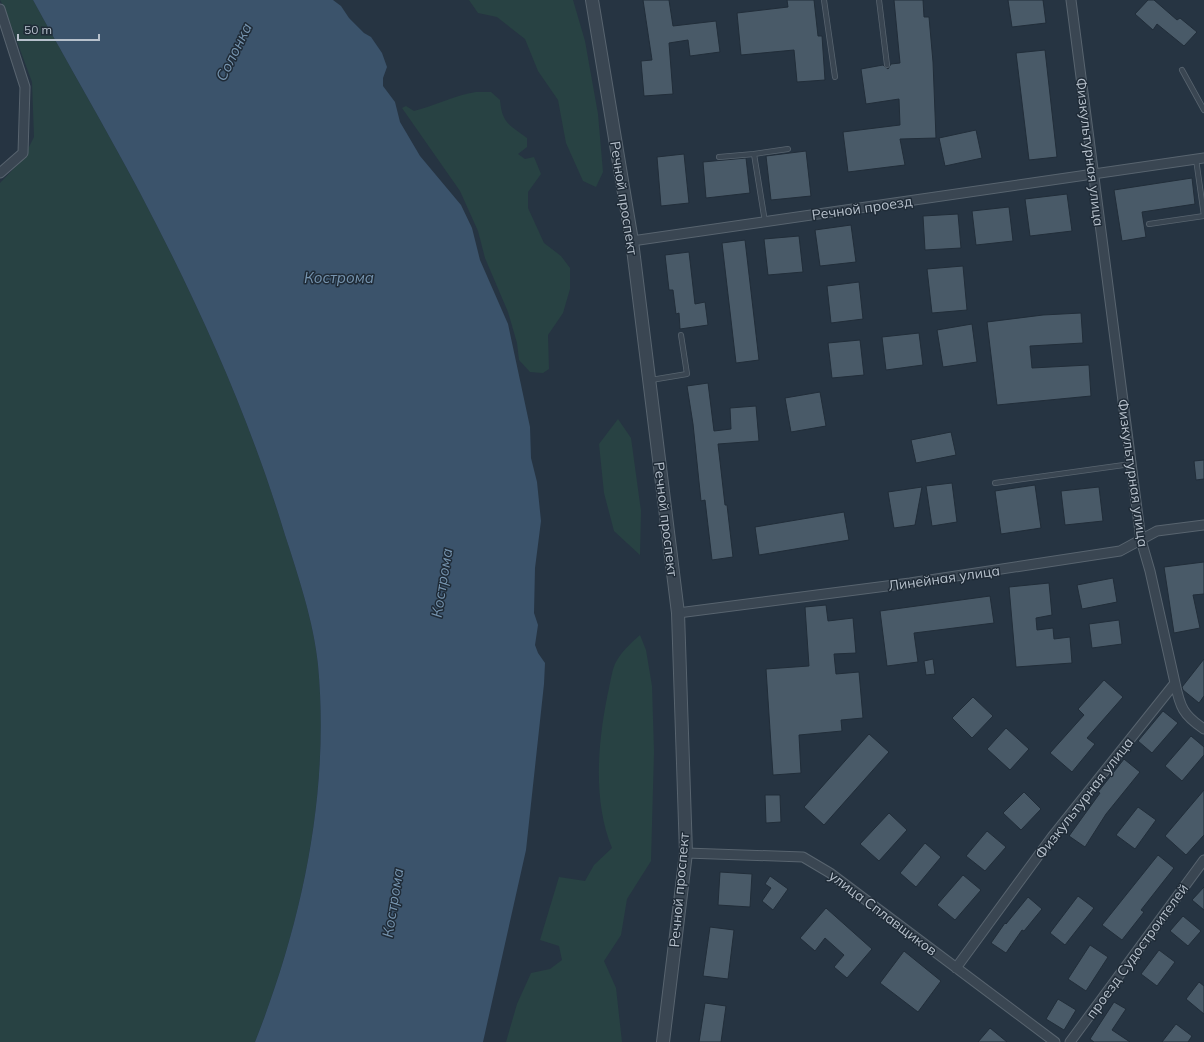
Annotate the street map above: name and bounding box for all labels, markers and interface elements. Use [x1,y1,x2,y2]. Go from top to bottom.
scale bar [18,16,99,42]
water label: Солонка [211,20,256,84]
text: 50 m [24,22,52,37]
street label: Физкультурная улица [1072,77,1108,227]
street label: Речной проспект [606,140,642,257]
street label: Речной проезд [810,192,914,224]
water label: Кострома [304,268,374,287]
street label: Физкультурная улица [1114,398,1152,548]
street label: Речной проспект [650,461,682,578]
water label: Кострома [427,547,456,619]
street label: Линейная улица [887,561,1001,595]
street label: Физкультурная улица [1031,734,1137,862]
street label: Речной проспект [665,831,693,948]
water label: Кострома [378,867,407,939]
street label: улица Сплавщиков [825,867,941,960]
street label: проезд Судостроителей [1082,880,1192,1022]

